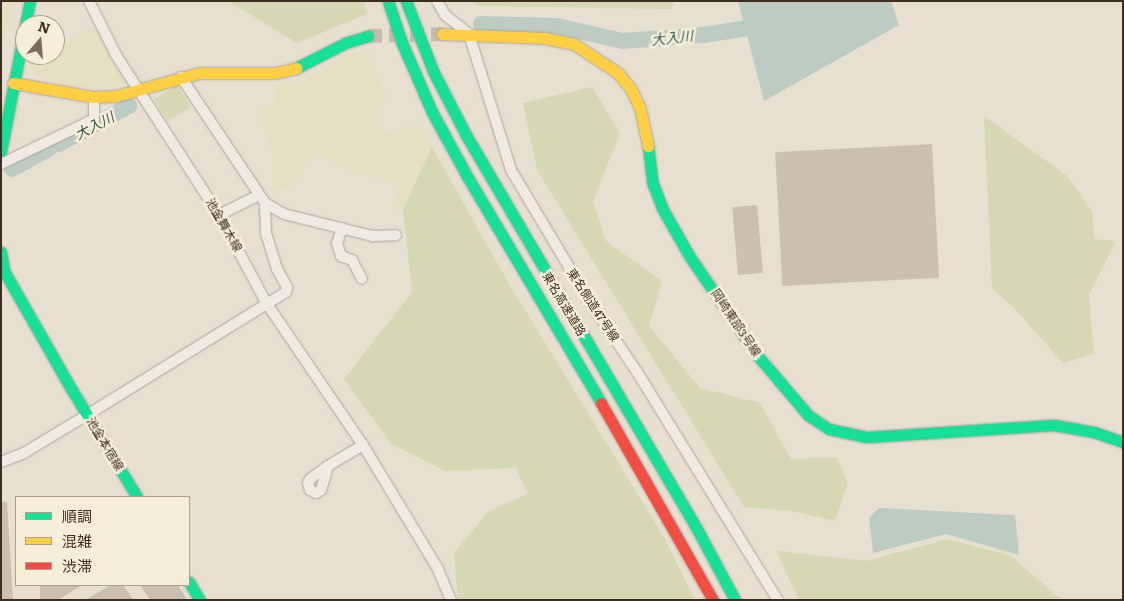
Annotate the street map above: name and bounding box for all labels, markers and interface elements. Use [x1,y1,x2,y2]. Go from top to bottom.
north arrow [15,15,65,65]
text: N [36,15,53,38]
water label: 大入川 [650,26,694,48]
water label: 大入川 [72,108,116,142]
street label: 池金舞木線 [203,195,245,255]
street label: 東名側道47号線 [564,266,622,344]
street label: 東名高速道路 [539,269,589,339]
street label: 岡崎東部3号線 [708,286,764,360]
street label: 池金本宿線 [83,415,127,473]
legend [15,496,190,586]
text: 順調 [62,504,92,527]
text: 混雑 [62,529,92,552]
text: 渋滞 [62,554,92,577]

